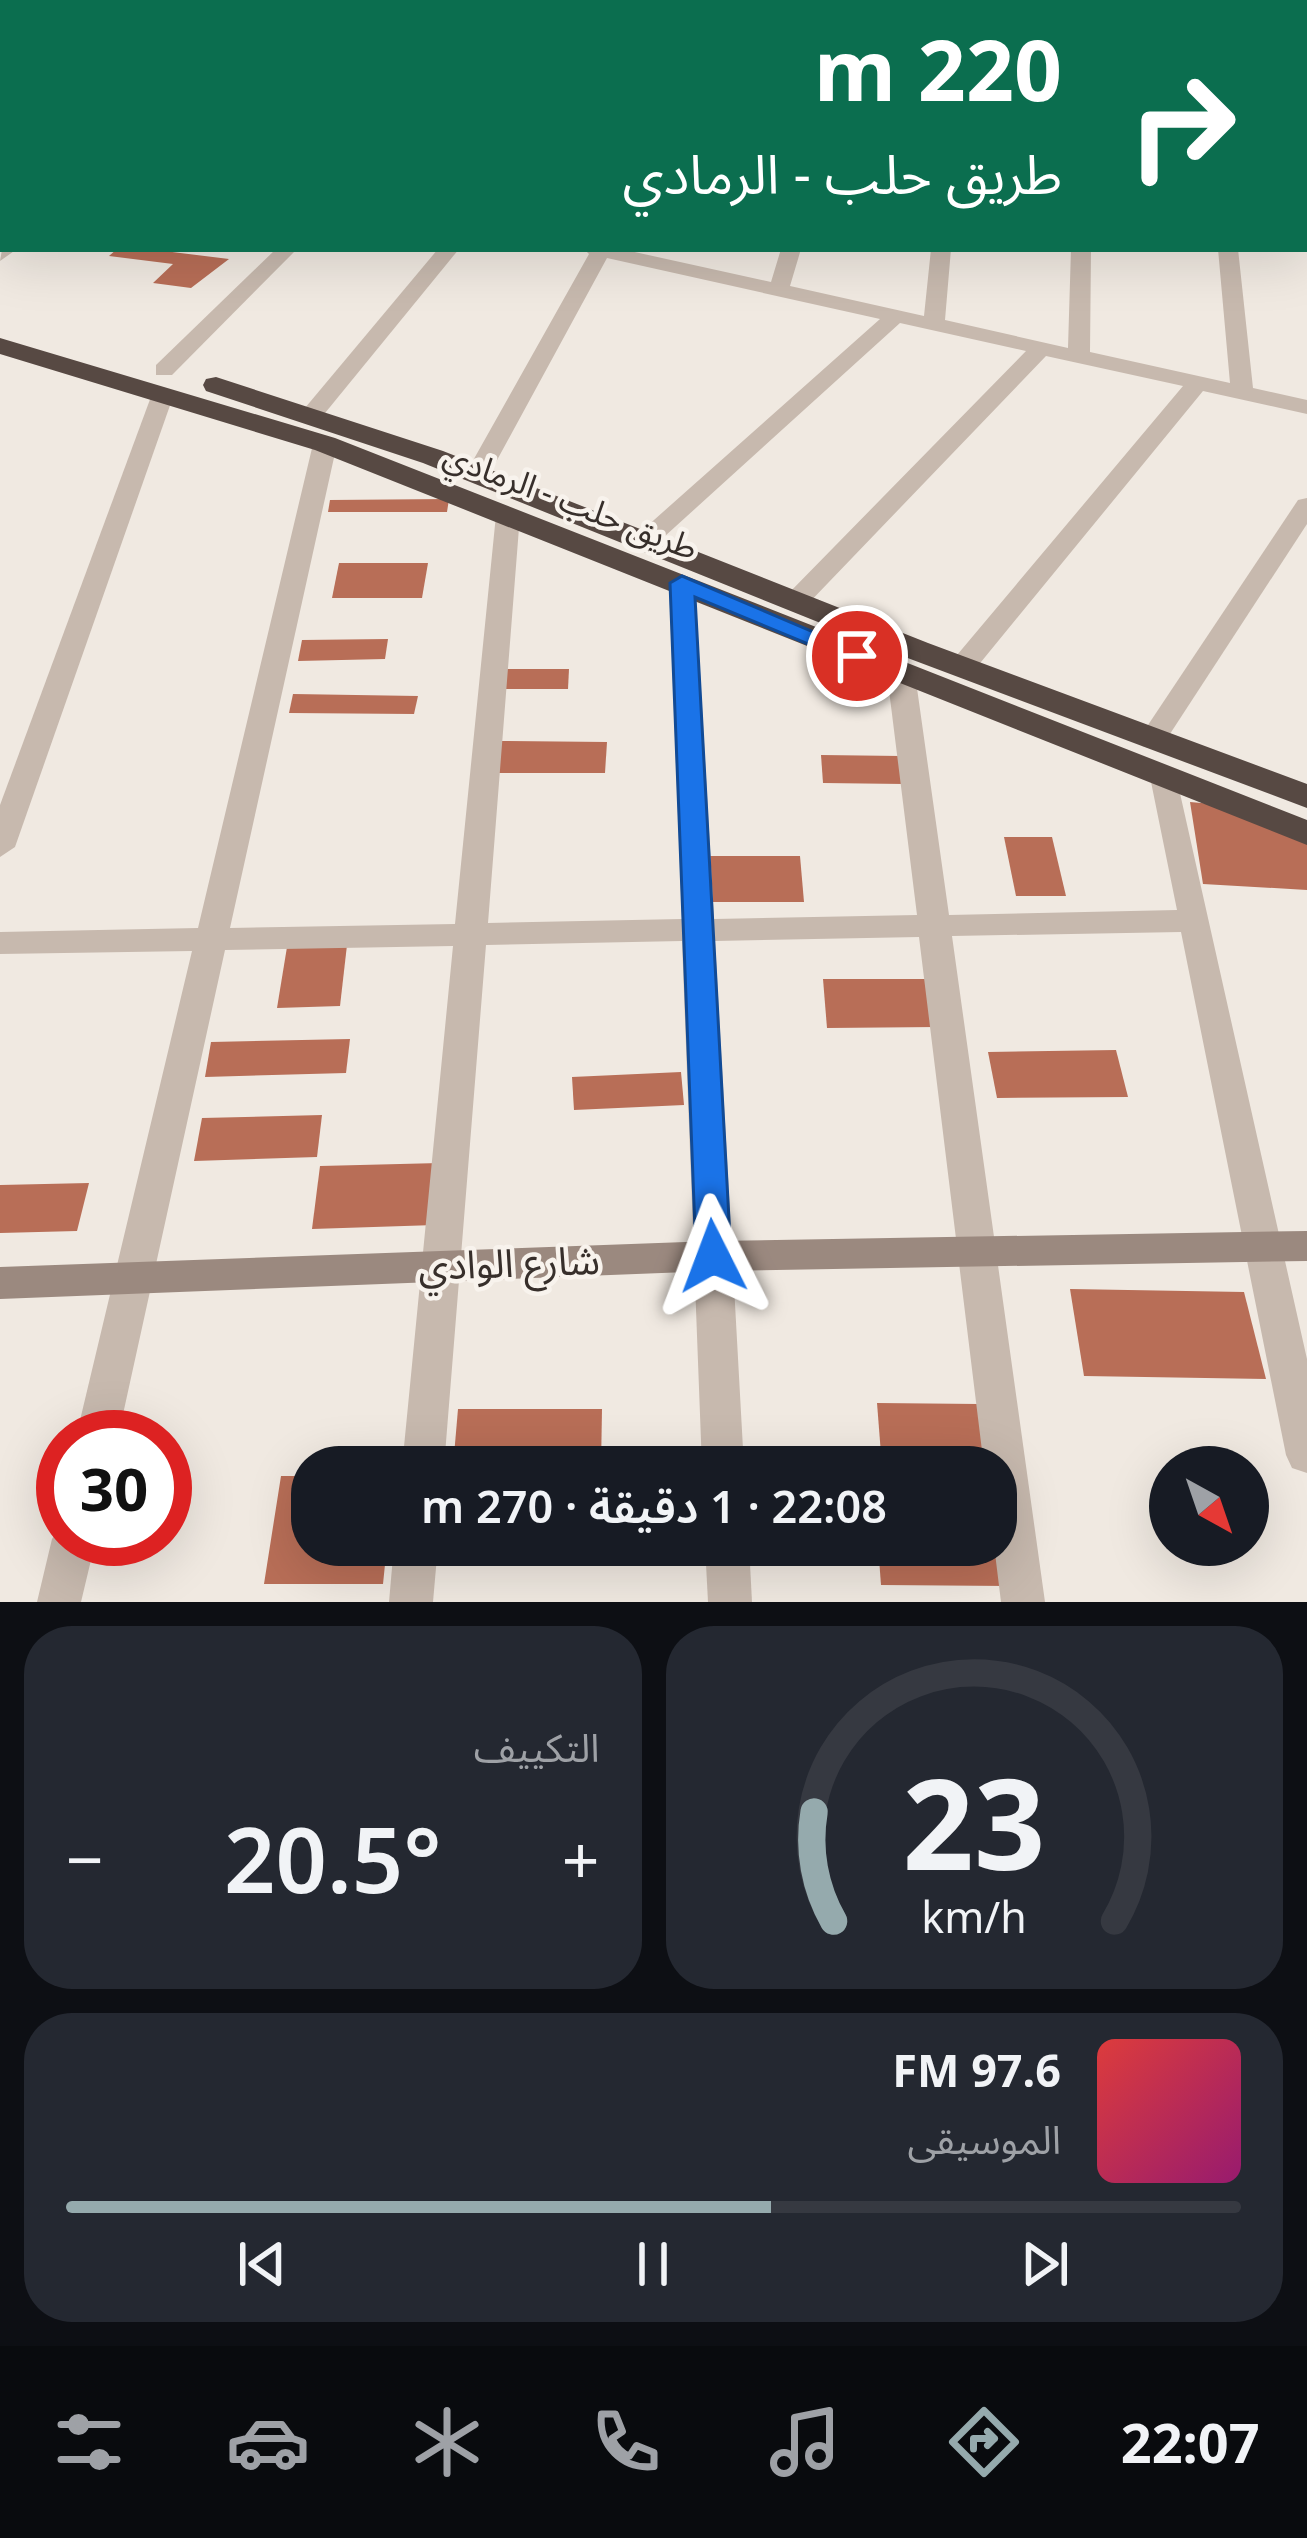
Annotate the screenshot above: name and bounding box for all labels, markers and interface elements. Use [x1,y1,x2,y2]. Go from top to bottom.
text: 220 m [814,11,1062,126]
icon: right [1104,48,1260,204]
text: طريق حلب - الرمادي [622,136,1062,210]
street label: طريق حلب - الرمادي [436,431,705,573]
pin [806,605,908,707]
icon: arrive [824,623,890,689]
position arrow [650,1193,776,1319]
street label: شارع الوادي [417,1232,601,1296]
speed limit sign: 30 [36,1410,192,1566]
north arrow [1149,1446,1269,1566]
map controls [1149,1446,1269,1566]
text: 22:08 · 1 دقيقة · 270 m [421,1475,887,1536]
text: التكييف [474,1720,600,1773]
text: 23 [903,1737,1046,1907]
text: 20.5° [224,1797,442,1919]
text: − [66,1813,104,1903]
text: + [562,1813,600,1903]
text: km/h [922,1886,1027,1945]
text: 97.6 FM [892,2039,1061,2100]
text: الموسيقى [907,2112,1061,2165]
icon: previous [229,2231,295,2297]
icon: pause [620,2231,686,2297]
icon: next [1012,2231,1078,2297]
icon: filters [47,2400,131,2484]
icon: car [226,2400,310,2484]
icon: climate [405,2400,489,2484]
icon: phone [584,2400,668,2484]
icon: music [763,2400,847,2484]
icon: directions [942,2400,1026,2484]
text: 22:07 [1121,2405,1260,2479]

